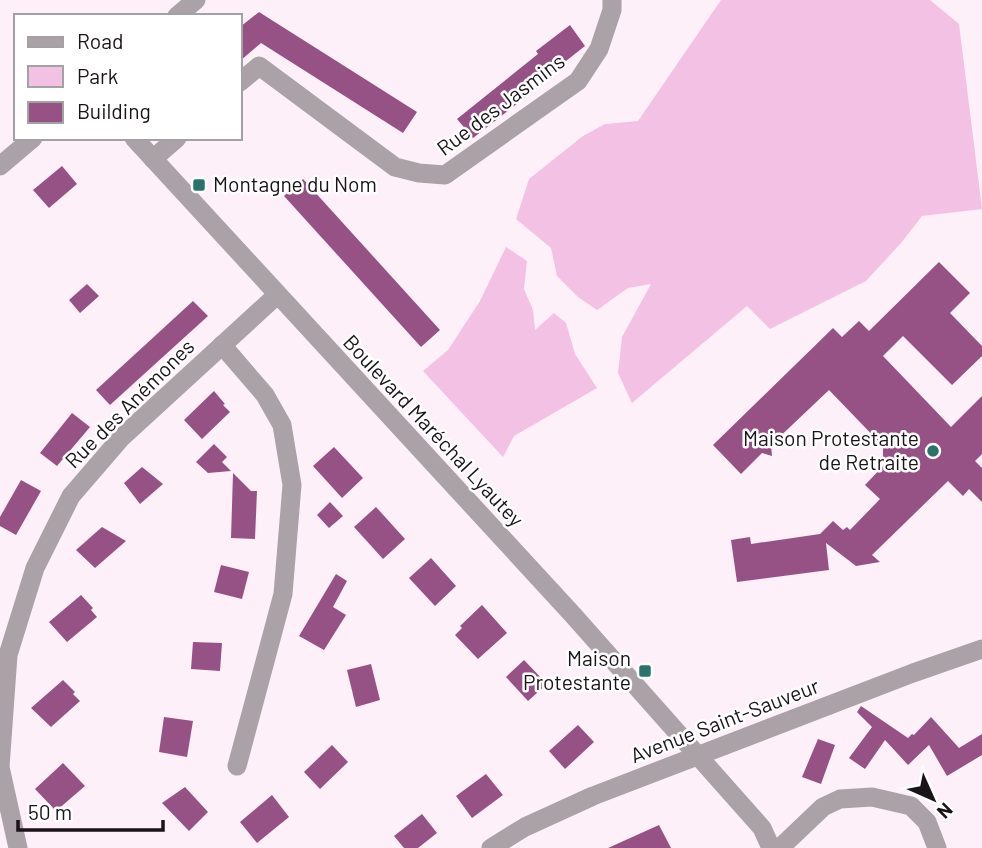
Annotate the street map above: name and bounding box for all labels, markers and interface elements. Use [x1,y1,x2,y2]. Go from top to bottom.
legend [14,14,242,140]
text: Road [77,28,123,53]
street label: Rue des Jasmins [431,48,569,160]
text: Park [77,63,118,88]
text: Building [77,98,151,123]
place label: Montagne du Nom [213,171,377,196]
marker: Montagne du Nom [191,177,207,193]
street label: Boulevard Maréchal Lyautey [339,329,530,531]
street label: Rue des Anémones [59,333,199,473]
place label: Maison Protestante de Retraite [743,425,919,474]
marker: Maison Protestante de Retraite [925,443,941,459]
place label: Maison Protestante [523,645,631,694]
marker: Maison Protestante [637,663,653,679]
street label: Avenue Saint-Sauveur [627,672,823,767]
north arrow [898,764,968,834]
scale bar [18,788,163,832]
text: 50 m [28,799,72,824]
text: N [933,799,958,824]

